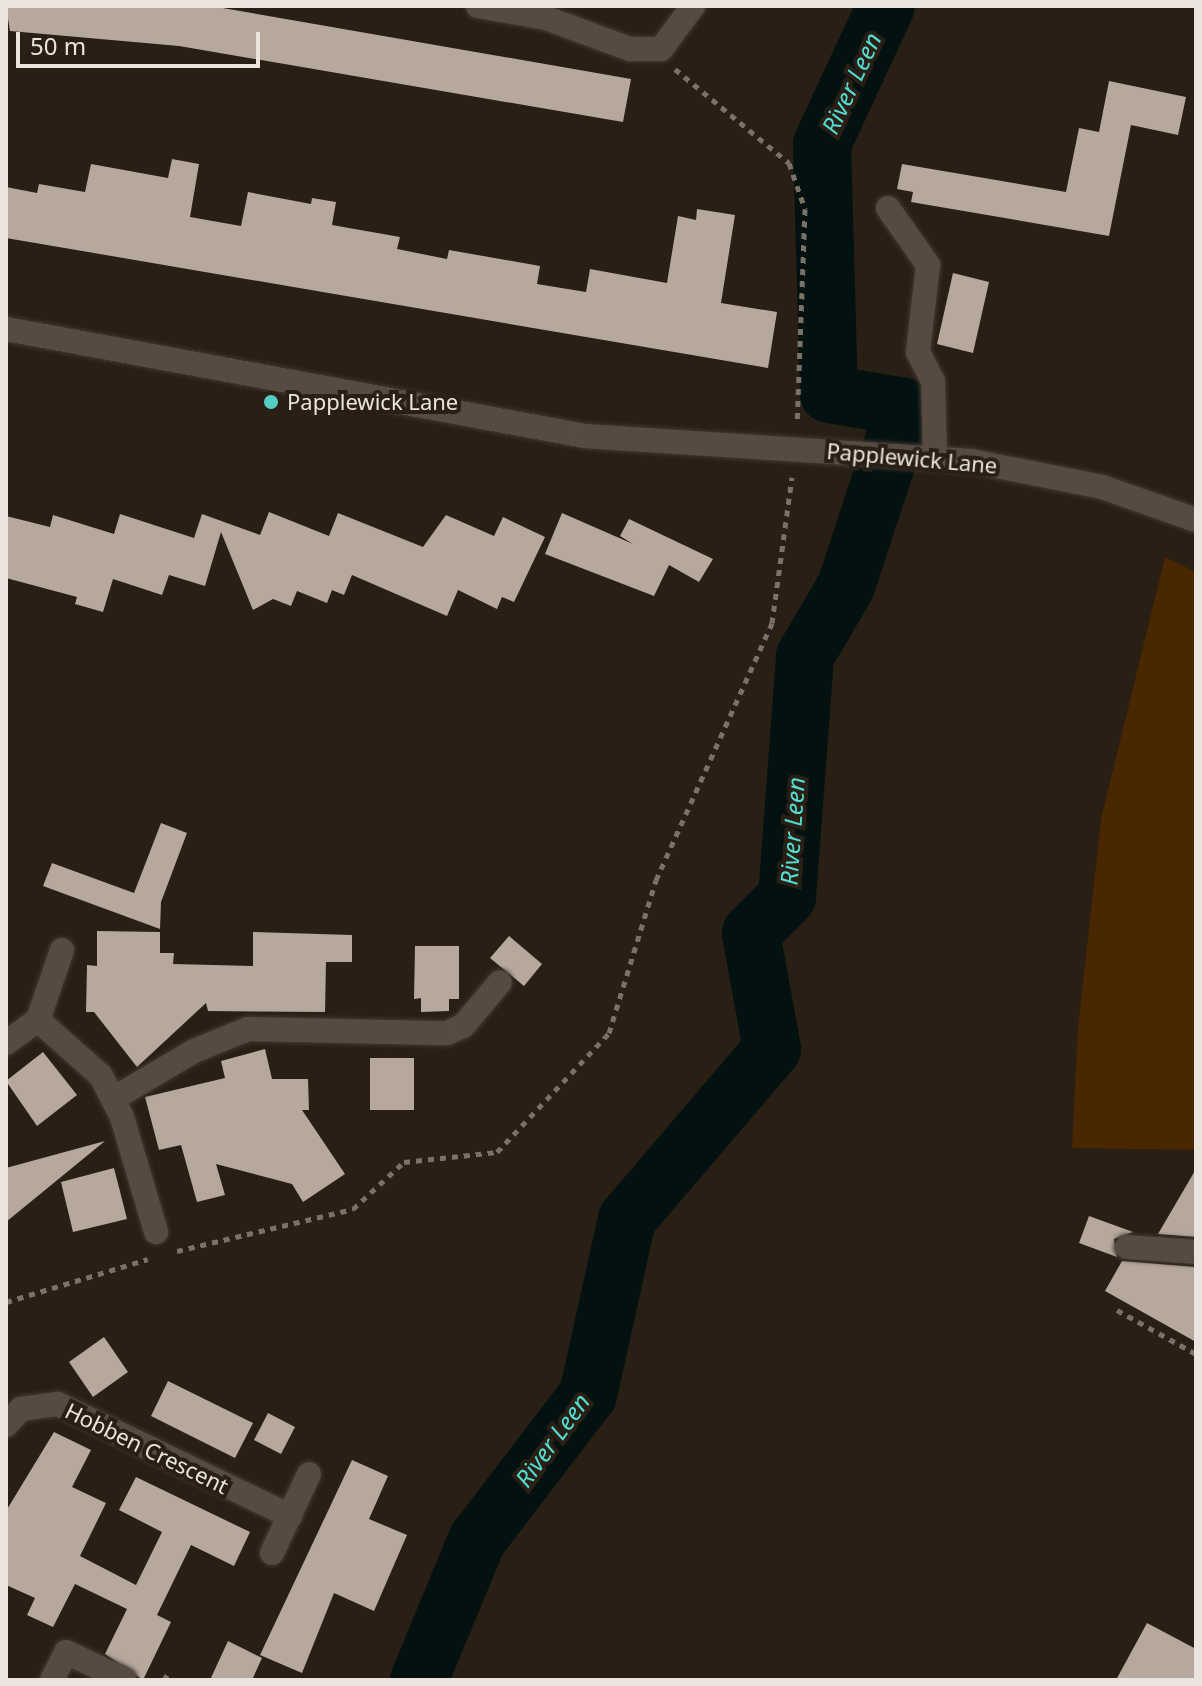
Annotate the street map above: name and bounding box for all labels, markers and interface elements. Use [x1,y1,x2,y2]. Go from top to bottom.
scale bar [20,16,264,66]
water label: River Leen [815,28,887,138]
text: 50 m [30,29,86,62]
place label: Papplewick Lane [287,389,458,415]
marker: Papplewick Lane [262,393,280,411]
street label: Papplewick Lane [826,437,998,479]
water label: River Leen [774,776,810,886]
water label: River Leen [509,1388,595,1492]
street label: Hobben Crescent [61,1397,233,1499]

